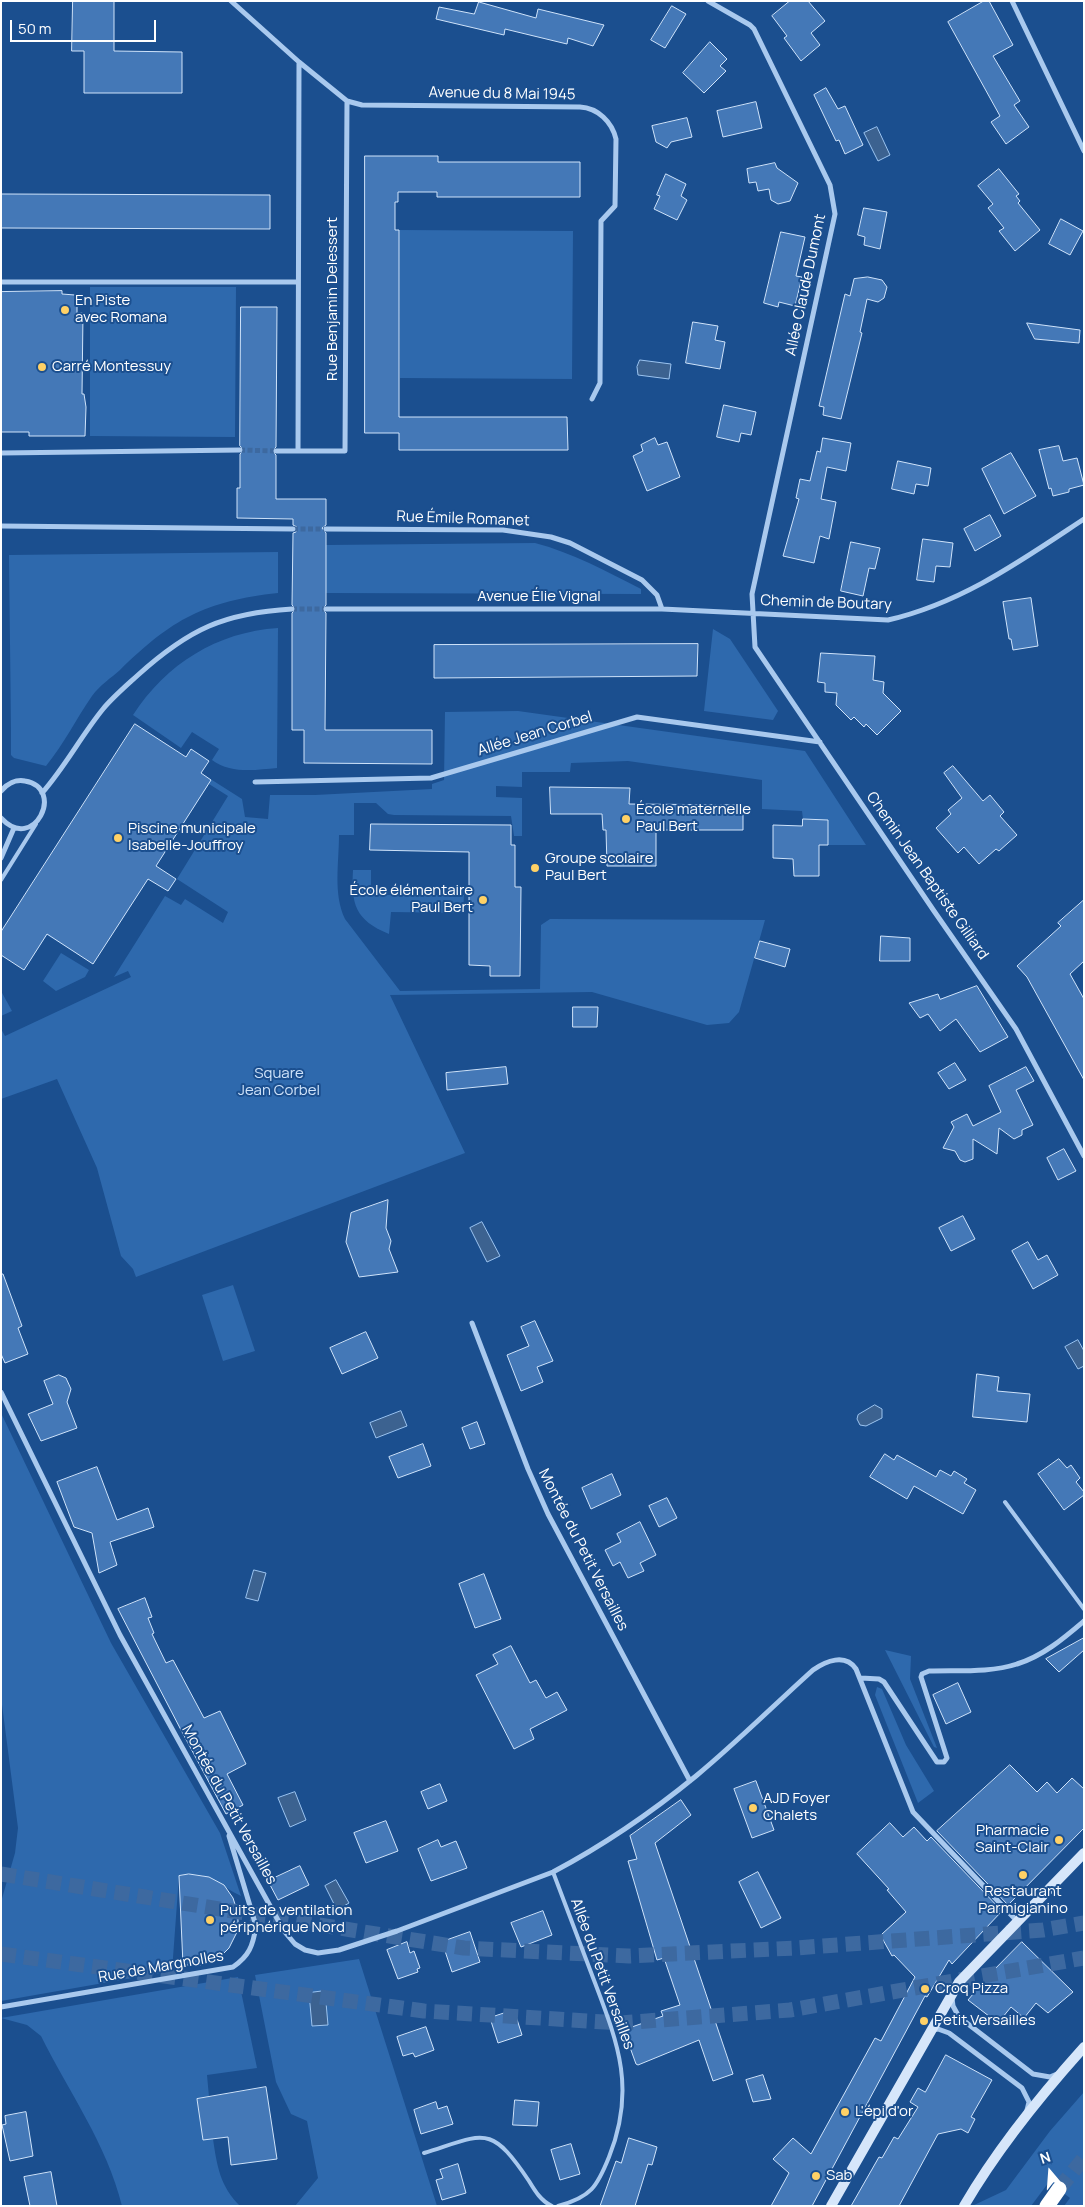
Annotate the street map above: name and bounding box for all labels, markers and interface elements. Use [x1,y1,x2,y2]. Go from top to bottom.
scale bar [12,10,159,42]
text: 50 m [18,18,52,39]
street label: Avenue du 8 Mai 1945 [428,84,576,104]
street label: Allée Claude Dumont [782,212,830,358]
street label: Rue Benjamin Delessert [324,217,342,381]
place label: En Piste avec Romana [75,292,167,327]
marker: En Piste avec Romana [59,304,71,316]
place label: Carré Montessuy [52,358,171,376]
marker: Carré Montessuy [36,361,48,373]
street label: Rue Émile Romanet [396,508,530,530]
street label: Avenue Élie Vignal [477,588,601,606]
street label: Chemin de Boutary [760,592,892,614]
street label: Allée Jean Corbel [475,708,595,760]
street label: Chemin Jean Baptiste Gilliard [862,789,992,963]
place label: École maternelle Paul Bert [636,801,751,836]
marker: École maternelle Paul Bert [620,813,632,825]
place label: Piscine municipale Isabelle-Jouffroy [128,820,256,855]
marker: Piscine municipale Isabelle-Jouffroy [112,832,124,844]
place label: Groupe scolaire Paul Bert [545,850,653,885]
marker: Groupe scolaire Paul Bert [529,862,541,874]
place label: École élémentaire Paul Bert [349,882,473,917]
marker: École élémentaire Paul Bert [477,894,489,906]
park label: Square Jean Corbel [238,1065,320,1100]
street label: Montée du Petit Versailles [534,1466,632,1634]
street label: Montée du Petit Versailles [178,1722,280,1888]
place label: AJD Foyer Chalets [763,1790,830,1825]
marker: AJD Foyer Chalets [747,1802,759,1814]
place label: Pharmacie Saint-Clair [975,1822,1049,1857]
marker: Pharmacie Saint-Clair [1053,1834,1065,1846]
marker: Restaurant Parmigianino [1017,1869,1029,1881]
place label: Restaurant Parmigianino [978,1883,1068,1918]
street label: Allée du Petit Versailles [566,1896,638,2052]
place label: Puits de ventilation périphérique Nord [220,1902,352,1937]
marker: Puits de ventilation périphérique Nord [204,1914,216,1926]
street label: Rue de Margnolles [97,1947,225,1987]
place label: Croq Pizza [935,1980,1008,1998]
marker: Croq Pizza [919,1983,931,1995]
place label: Petit Versailles [934,2012,1036,2030]
marker: Petit Versailles [918,2015,930,2027]
place label: L'épi d'or [855,2103,913,2121]
marker: L'épi d'or [839,2106,851,2118]
north arrow [1025,2147,1075,2197]
text: N [1037,2147,1053,2168]
place label: Sab [826,2167,852,2185]
marker: Sab [810,2170,822,2182]

